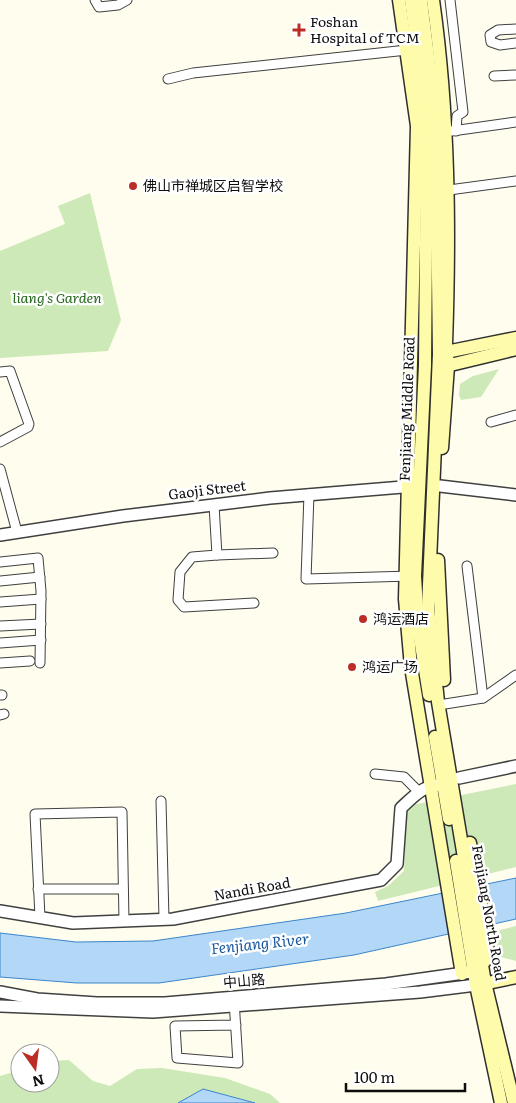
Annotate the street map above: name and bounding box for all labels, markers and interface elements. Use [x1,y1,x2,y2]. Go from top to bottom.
place label: Foshan Hospital of TCM [310,11,420,47]
marker: Foshan Hospital of TCM [292,23,306,37]
place label: 佛山市禅城区启智学校 [143,175,283,195]
marker: 佛山市禅城区启智学校 [127,180,139,192]
park label: liang's Garden [12,287,102,307]
street label: Fenjiang Middle Road [393,336,419,482]
street label: Gaoji Street [167,474,247,504]
place label: 鸿运酒店 [373,608,429,628]
marker: 鸿运酒店 [357,613,369,625]
place label: 鸿运广场 [362,656,418,676]
marker: 鸿运广场 [346,661,358,673]
street label: Fenjiang North Road [468,843,512,983]
street label: Nandi Road [212,871,292,905]
water label: Fenjiang River [210,926,310,959]
street label: 中山路 [222,968,266,992]
north arrow [10,1043,60,1093]
scale bar [346,1060,465,1092]
text: 100 m [354,1065,395,1088]
text: N [30,1070,47,1093]

